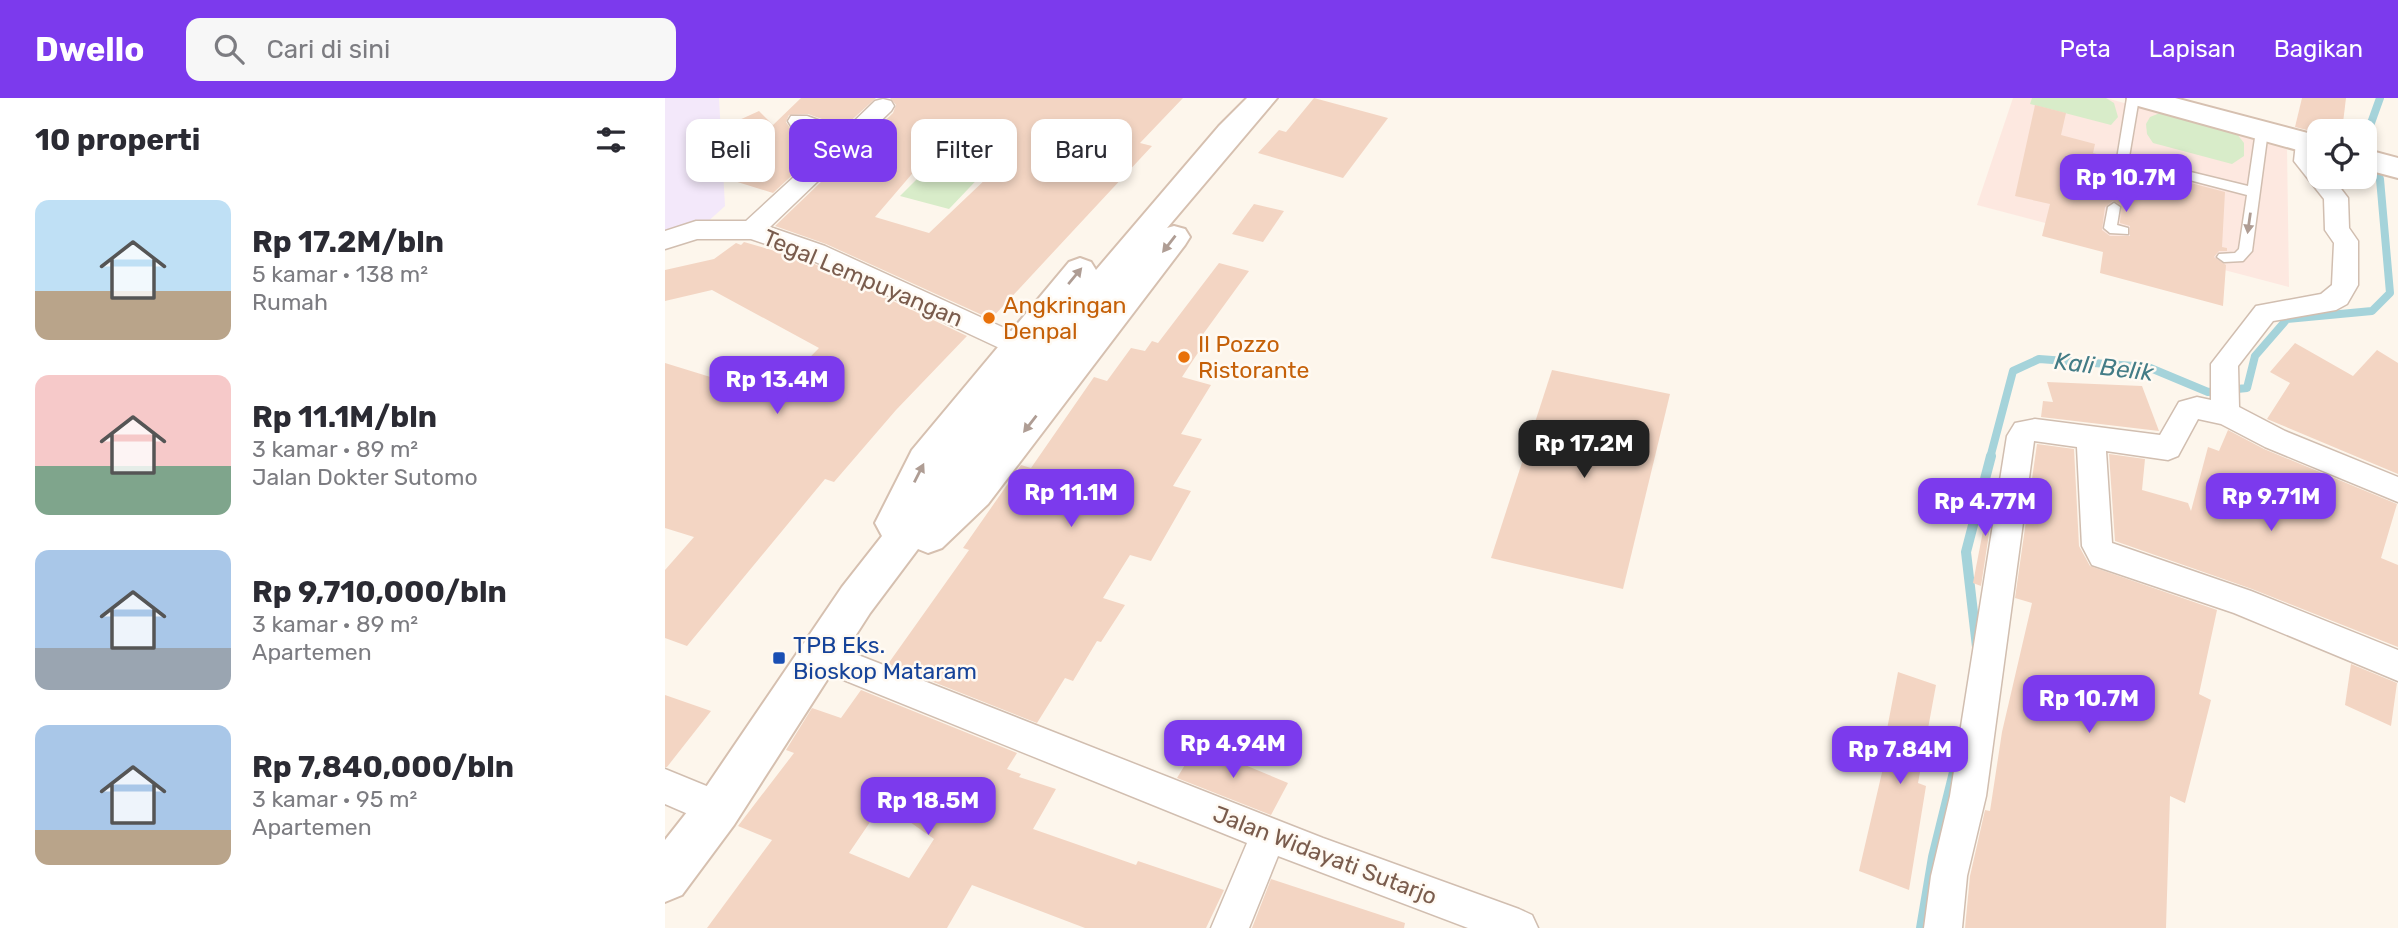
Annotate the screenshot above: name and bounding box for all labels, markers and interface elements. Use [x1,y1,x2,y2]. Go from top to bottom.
search box [186,18,676,81]
text: Dwello [35,30,144,69]
icon: search [210,30,248,68]
text: Cari di sini [266,34,390,65]
text: Peta [2059,35,2111,63]
text: Lapisan [2149,35,2236,63]
text: Bagikan [2274,35,2363,63]
chip: Beli [686,119,775,182]
chip: Sewa [789,119,897,182]
chip: Filter [911,119,1017,182]
chip: Baru [1031,119,1132,182]
map controls [2307,119,2377,189]
button: locate [2307,119,2377,189]
icon: filters [592,121,630,159]
text: 10 properti [35,122,200,158]
pin: Rp 10.7M [2054,155,2198,214]
text: Rp 10.7M [2076,163,2176,191]
one-way arrow [2243,212,2254,234]
street label: Tegal Lempuyangan [759,223,967,333]
text: Rp 17.2M/bln [252,224,444,260]
icon: home [91,228,175,312]
one-way arrow [1163,235,1177,253]
text: 5 kamar · 138 m² [252,260,428,288]
one-way arrow [1067,267,1082,284]
text: Rumah [252,288,328,316]
place label: Angkringan Denpal [1003,291,1127,345]
marker: Angkringan Denpal [981,310,997,326]
place label: Il Pozzo Ristorante [1198,330,1309,384]
water label: Kali Belik [2053,347,2156,387]
marker: Il Pozzo Ristorante [1176,349,1192,365]
pin: Rp 13.4M [705,356,849,416]
text: Rp 13.4M [725,365,829,393]
text: Rp 11.1M/bln [252,399,437,435]
icon: home [91,403,175,487]
one-way arrow [1023,415,1038,433]
pin: Rp 17.2M [1512,420,1656,480]
text: Rp 17.2M [1534,429,1634,457]
text: 3 kamar · 89 m² [252,435,418,463]
text: Jalan Dokter Sutomo [252,463,478,491]
one-way arrow [914,463,925,483]
pin: Rp 11.1M [999,470,1143,529]
pin: Rp 9.71M [2199,474,2343,533]
text: Rp 11.1M [1024,478,1118,506]
pin: Rp 4.77M [1913,478,2057,538]
text: Rp 9.71M [2222,482,2320,510]
text: Rp 4.77M [1934,487,2036,515]
text: Rp 9,710,000/bln [252,574,507,610]
icon: home [91,578,175,662]
text: 3 kamar · 89 m² [252,610,418,638]
place label: TPB Eks. Bioskop Mataram [793,631,977,685]
text: Apartemen [252,638,372,666]
marker: TPB Eks. Bioskop Mataram [771,650,787,666]
pin: Rp 10.7M [2017,676,2161,735]
text: Rp 10.7M [2039,684,2139,712]
pin: Rp 4.94M [1161,720,1305,780]
pin: Rp 7.84M [1828,726,1972,786]
text: Rp 4.94M [1180,729,1286,757]
text: Rp 7.84M [1848,735,1952,763]
text: Rp 7,840,000/bln [252,749,514,785]
icon: home [91,753,175,837]
pin: Rp 18.5M [856,778,1000,837]
text: 3 kamar · 95 m² [252,785,417,813]
text: Rp 18.5M [877,786,979,814]
street label: Jalan Widayati Sutarjo [1209,799,1441,911]
text: Apartemen [252,813,372,841]

